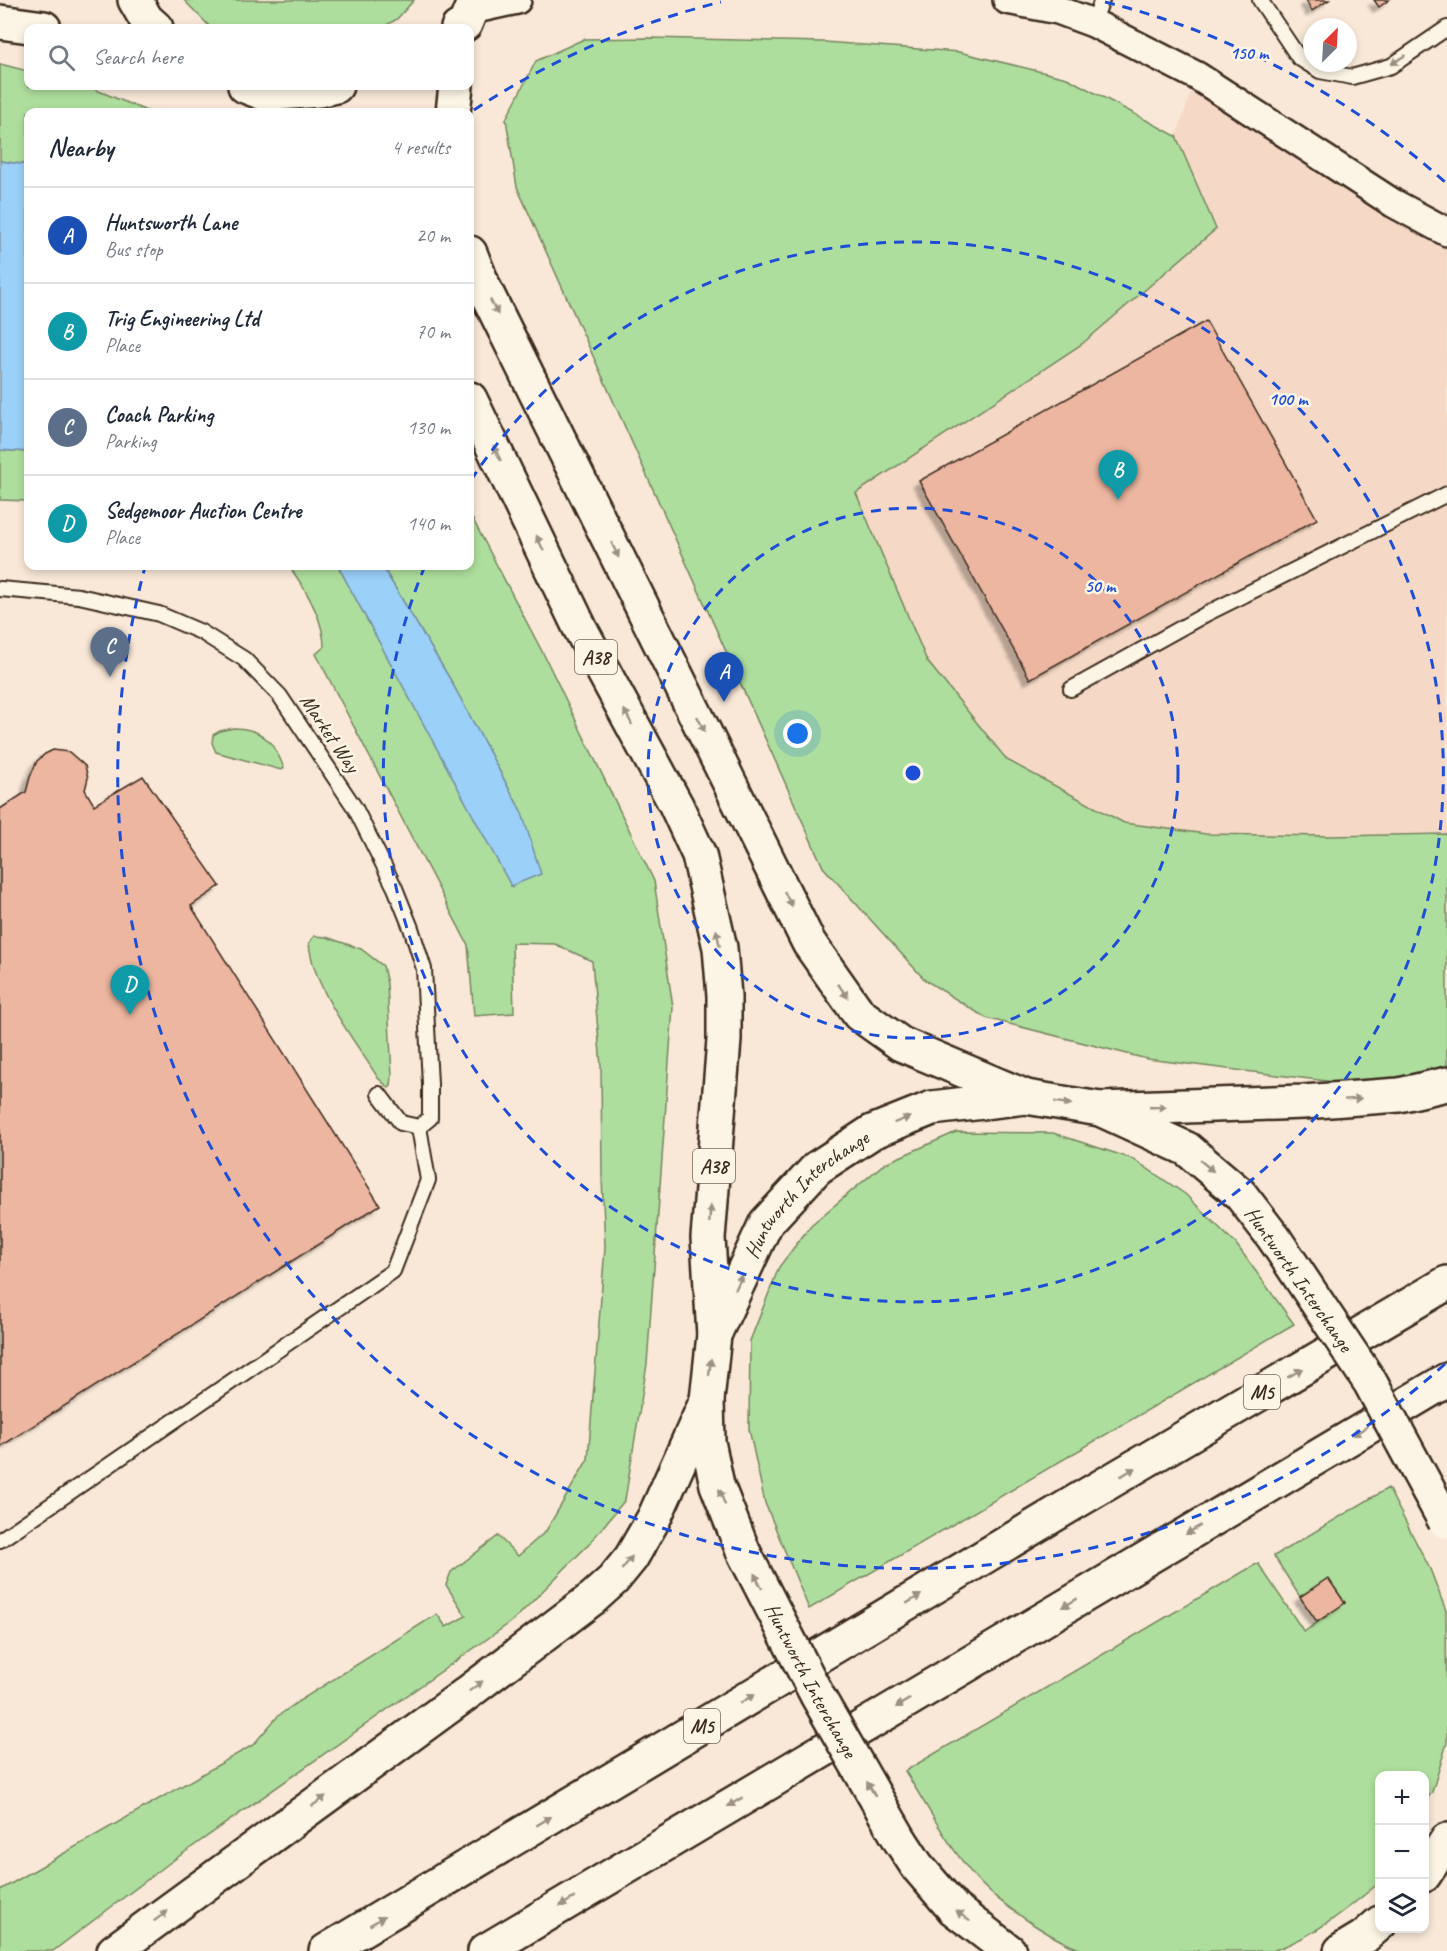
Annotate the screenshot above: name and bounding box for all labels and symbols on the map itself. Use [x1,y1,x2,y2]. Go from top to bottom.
north arrow [1303,18,1357,72]
text: 150 m [1230,42,1270,64]
one-way arrow [1390,55,1407,66]
one-way arrow [489,298,498,315]
text: 100 m [1269,388,1309,410]
one-way arrow [492,445,501,462]
pin: B [1098,450,1138,500]
one-way arrow [535,535,544,552]
one-way arrow [611,541,620,558]
text: 50 m [1085,575,1117,597]
pin: C [90,628,130,677]
road number: A38 [575,640,617,674]
pin: A [704,652,744,702]
street label: Market Way [294,689,367,779]
one-way arrow [623,708,633,725]
one-way arrow [697,716,706,733]
your location [783,719,812,748]
centre of rings [903,763,923,783]
one-way arrow [783,891,792,908]
one-way arrow [713,929,722,948]
pin: D [110,966,150,1015]
one-way arrow [837,982,849,998]
one-way arrow [1344,1094,1363,1103]
one-way arrow [1053,1099,1072,1108]
one-way arrow [1149,1102,1168,1112]
one-way arrow [893,1115,911,1125]
street label: Huntworth Interchange [738,1124,875,1263]
road number: A38 [693,1149,735,1183]
one-way arrow [1199,1159,1215,1172]
street label: Huntworth Interchange [1239,1201,1360,1358]
one-way arrow [705,1204,715,1223]
one-way arrow [734,1273,743,1290]
one-way arrow [706,1358,715,1377]
one-way arrow [1287,1368,1304,1378]
road number: M5 [1244,1375,1280,1409]
one-way arrow [1352,1426,1369,1436]
one-way arrow [1120,1466,1136,1477]
one-way arrow [716,1488,726,1506]
one-way arrow [1185,1525,1201,1536]
one-way arrow [620,1555,633,1571]
one-way arrow [754,1572,764,1590]
one-way arrow [906,1593,922,1604]
one-way arrow [1061,1598,1078,1608]
street label: Huntworth Interchange [759,1599,864,1763]
one-way arrow [469,1681,484,1693]
one-way arrow [739,1694,756,1704]
one-way arrow [895,1697,911,1708]
road number: M5 [684,1709,720,1743]
one-way arrow [867,1781,877,1798]
one-way arrow [310,1795,326,1807]
one-way arrow [727,1797,743,1808]
one-way arrow [536,1815,552,1826]
one-way arrow [559,1896,575,1907]
one-way arrow [955,1910,970,1922]
one-way arrow [154,1911,169,1923]
one-way arrow [369,1916,386,1926]

